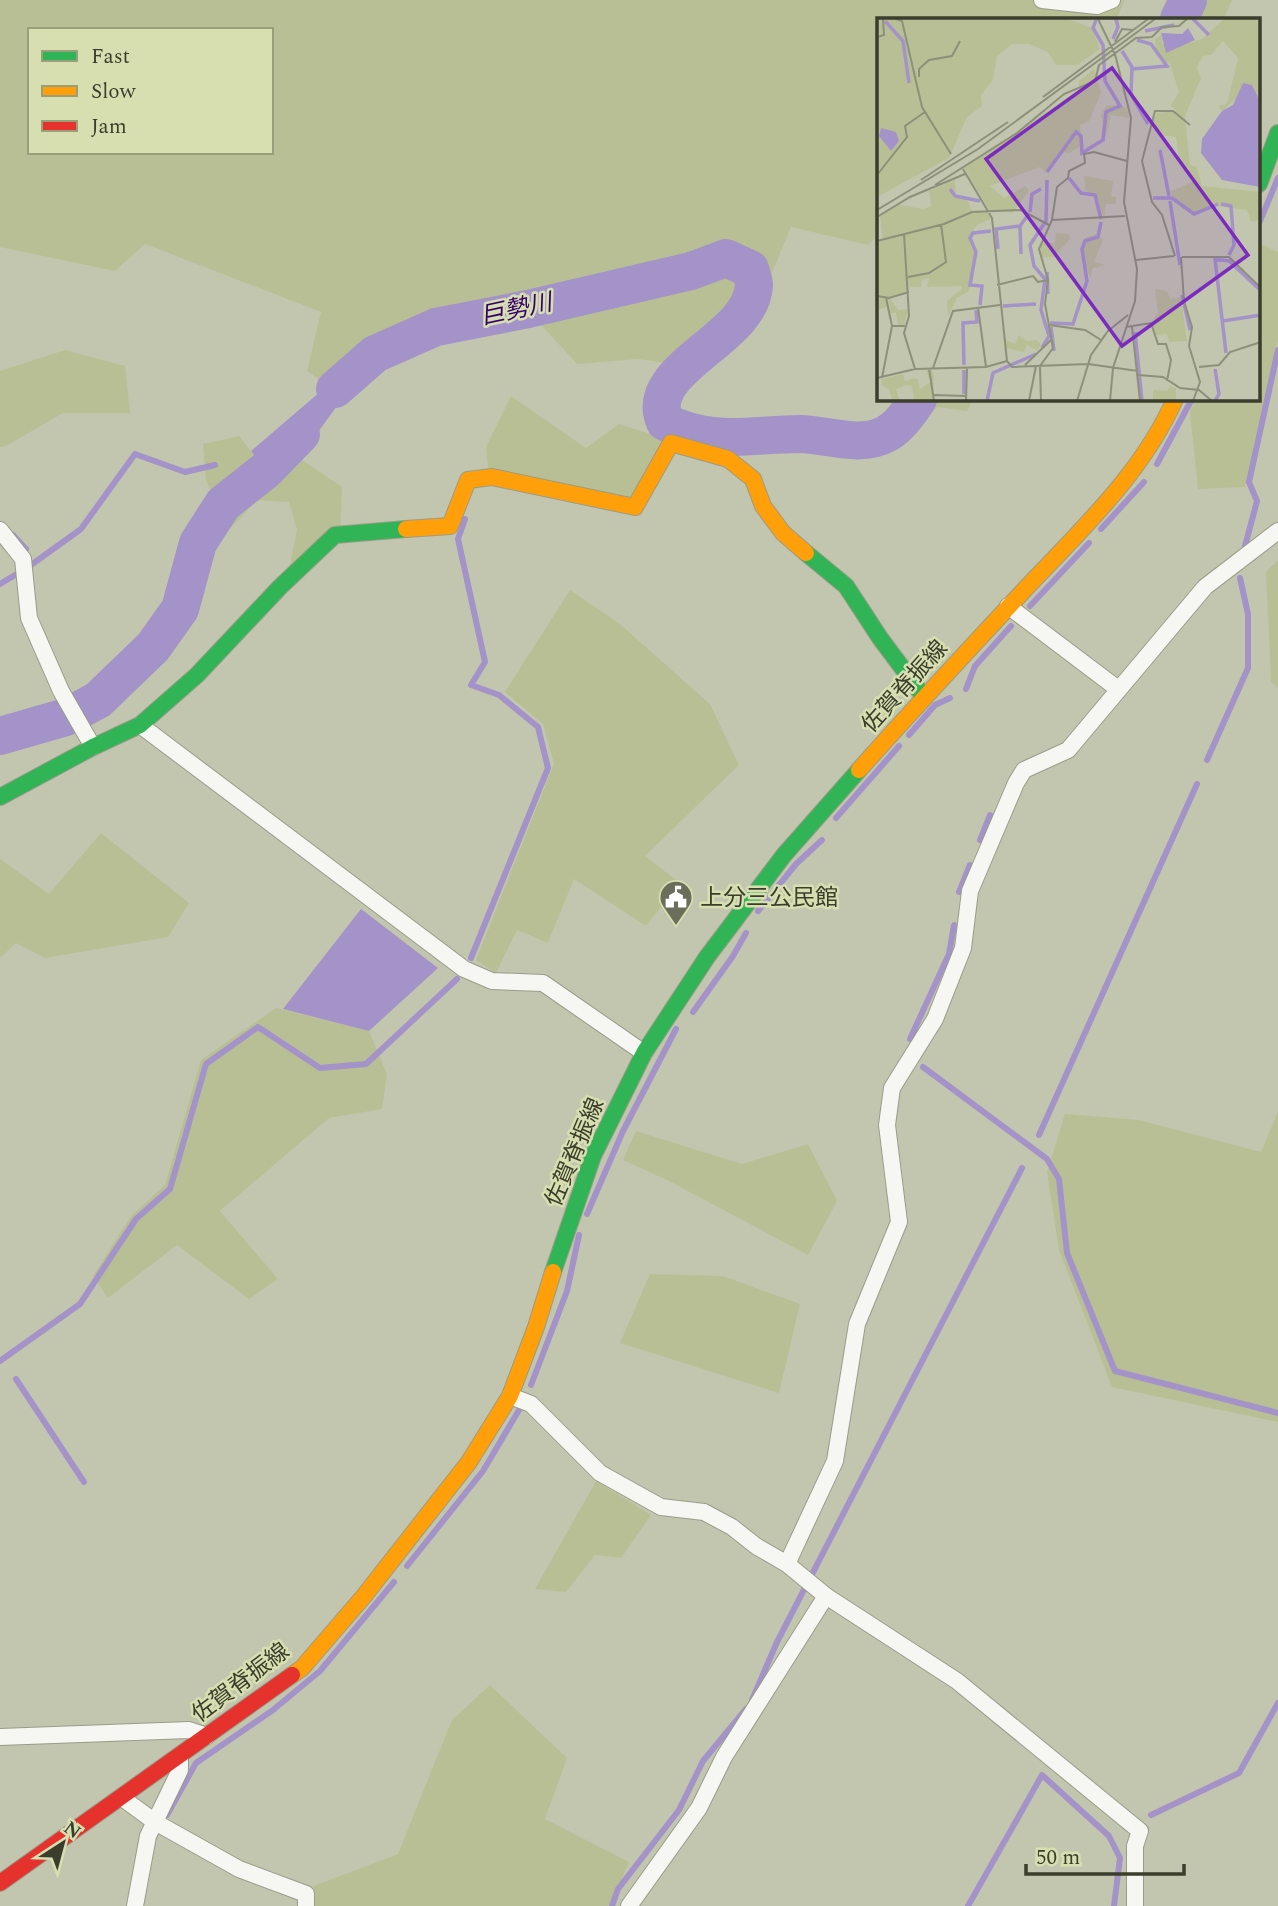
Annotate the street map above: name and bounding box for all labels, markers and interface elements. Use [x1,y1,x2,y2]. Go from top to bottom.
inset map [877,18,1260,401]
legend [28,28,273,154]
text: Fast [91,41,130,73]
text: Slow [91,76,137,108]
text: Jam [91,111,127,143]
water label: 巨勢川 [477,284,558,335]
street label: 佐賀脊振線 [854,633,957,741]
public building icon: 上分三公民館 [657,878,695,927]
place label: 上分三公民館 [700,881,838,916]
street label: 佐賀脊振線 [537,1093,614,1212]
street label: 佐賀脊振線 [184,1635,297,1732]
north arrow [28,1808,98,1878]
text: N [57,1814,87,1847]
scale bar [1026,1832,1184,1876]
text: 50 m [1036,1842,1080,1874]

